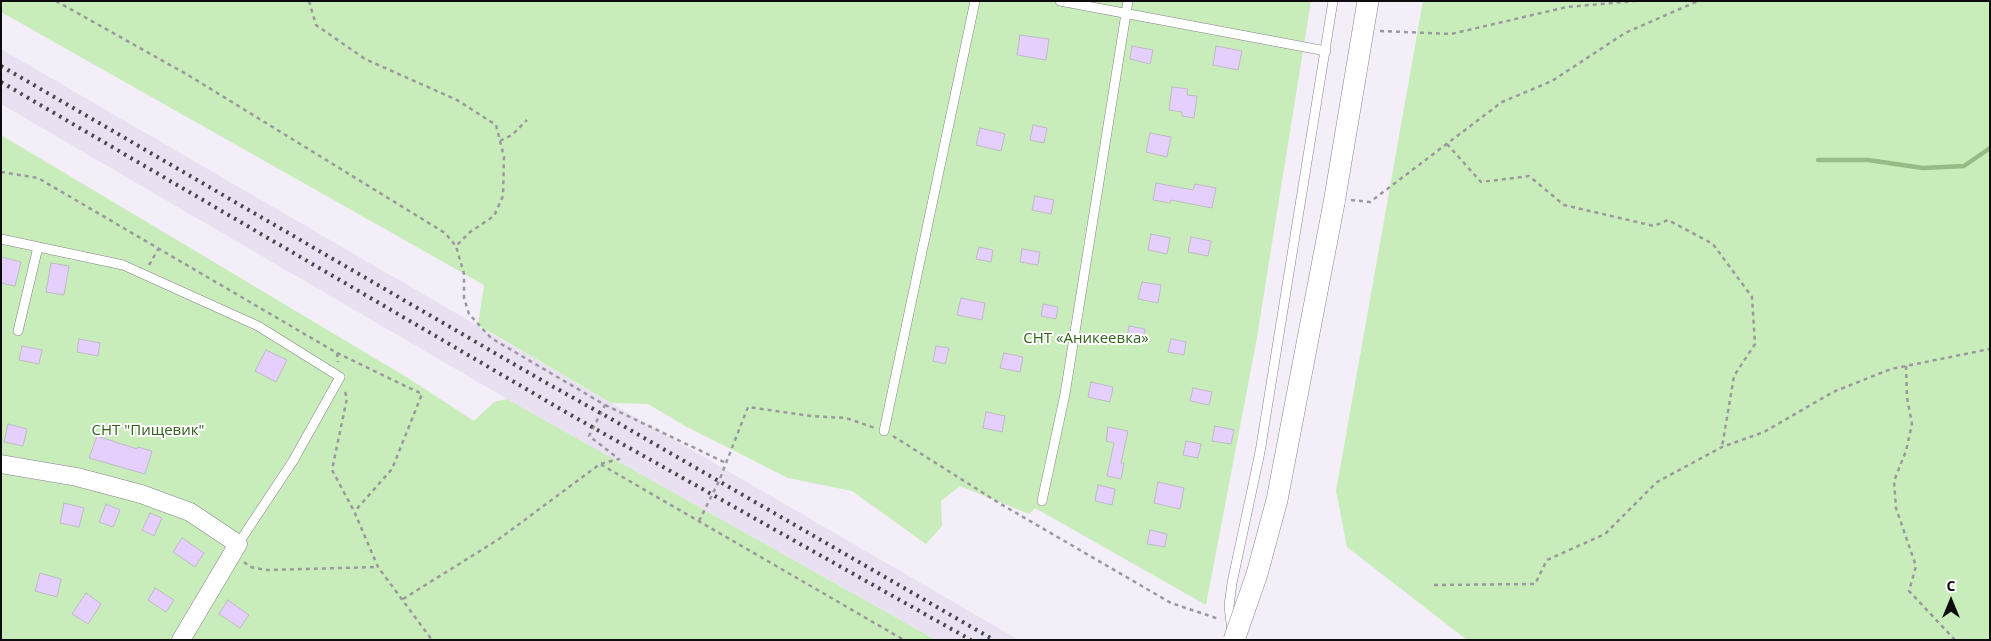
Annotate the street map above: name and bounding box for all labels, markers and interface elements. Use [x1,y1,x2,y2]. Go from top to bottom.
park label: СНТ «Аникеевка» [1023,330,1149,348]
park label: СНТ "Пищевик" [92,422,204,440]
north arrow [1926,576,1976,626]
text: С [1947,576,1955,595]

